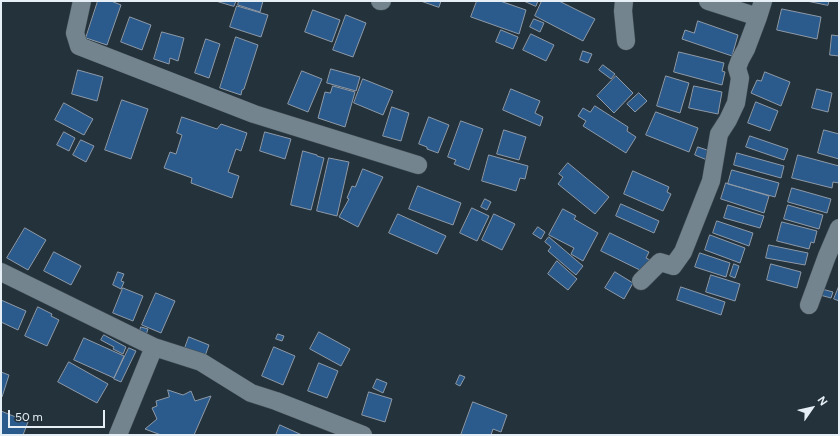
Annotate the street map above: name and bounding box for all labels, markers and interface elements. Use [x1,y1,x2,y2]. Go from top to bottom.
north arrow [792,388,832,428]
text: N [815,394,830,408]
scale bar [10,402,107,428]
text: 50 m [15,410,43,424]

